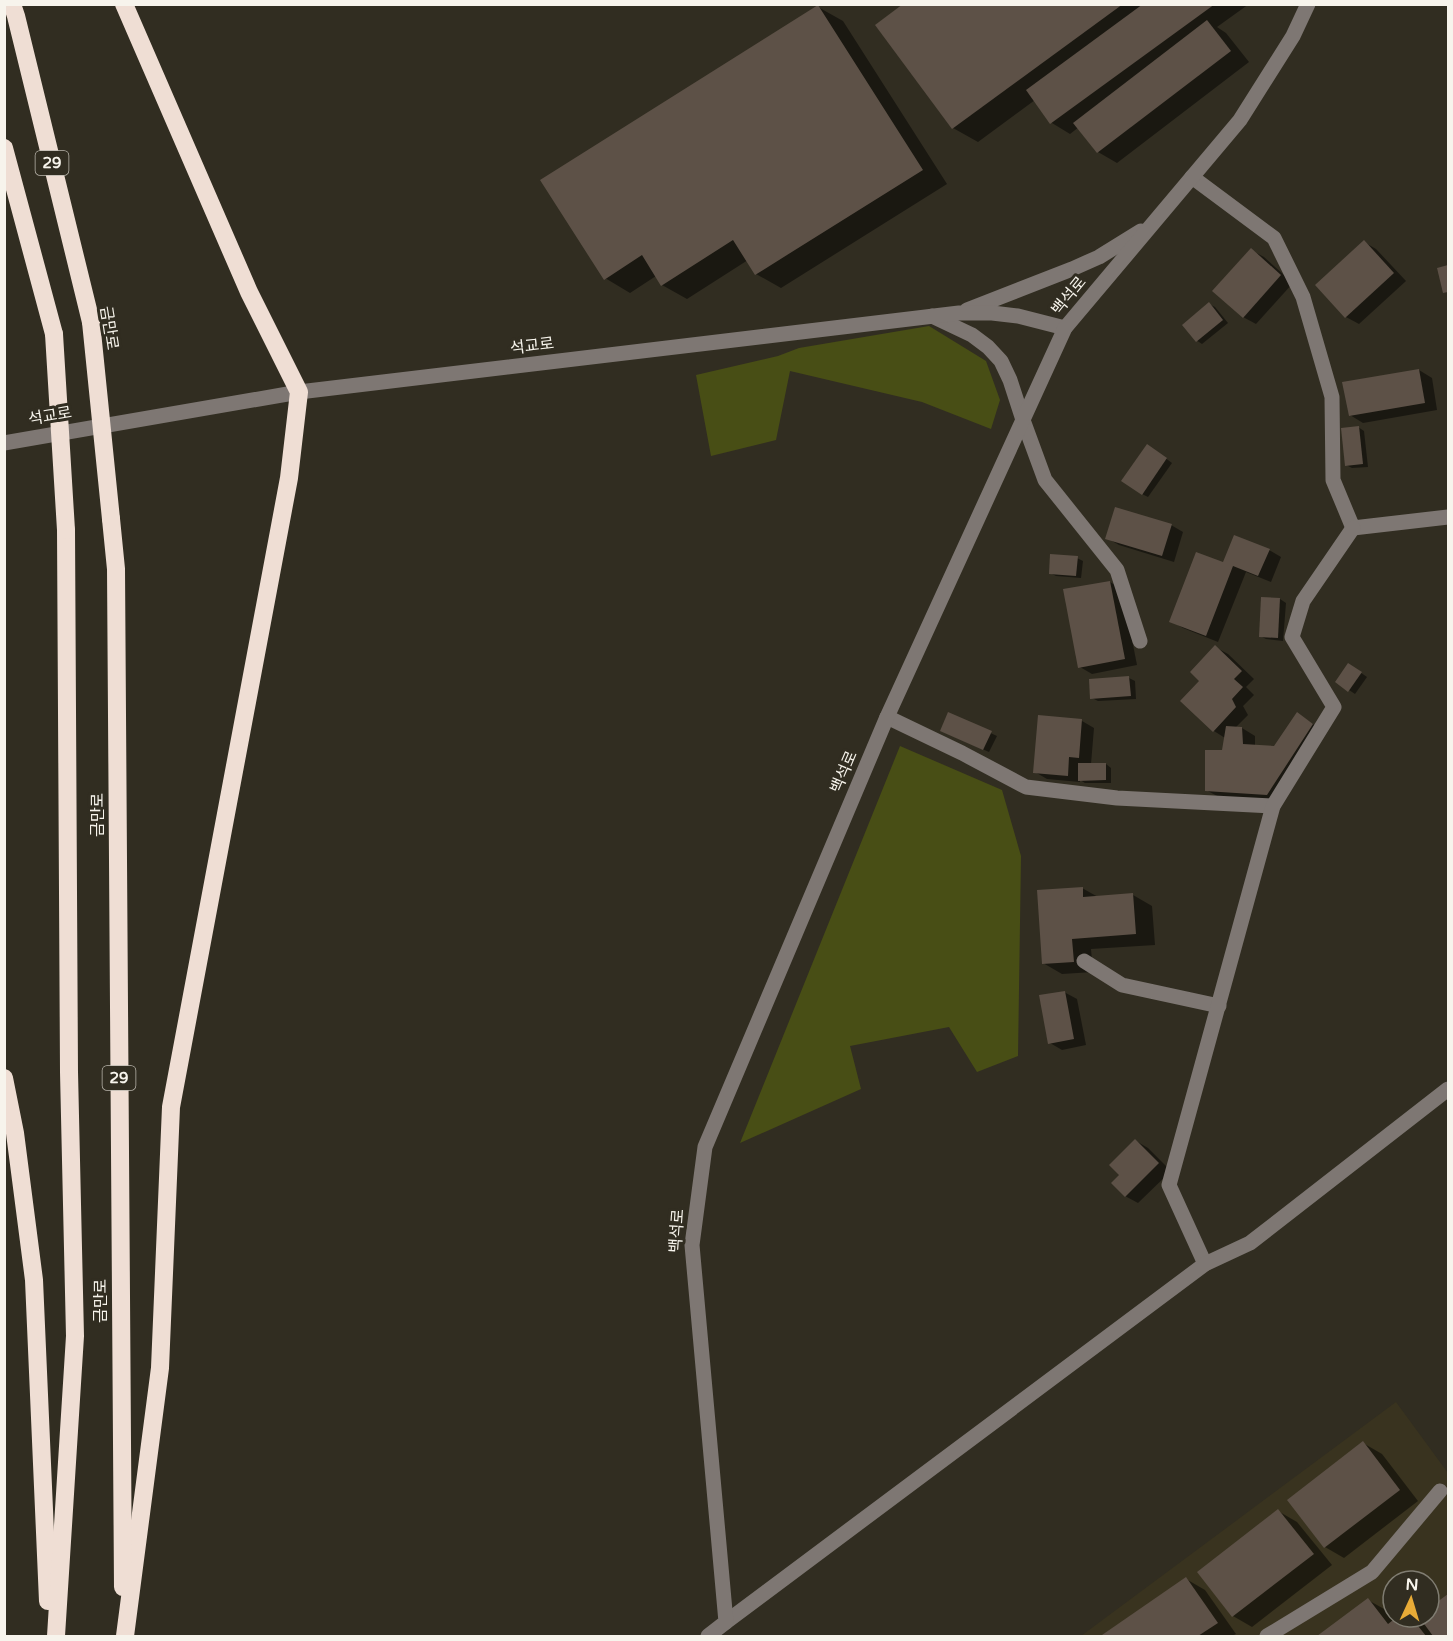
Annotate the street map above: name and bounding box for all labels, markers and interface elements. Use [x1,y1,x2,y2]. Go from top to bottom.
road number: 29 [36,151,68,175]
street label: 백석로 [1047,272,1091,319]
street label: 금만로 [96,305,122,352]
street label: 석교로 [509,333,555,359]
street label: 석교로 [27,402,74,430]
street label: 백석로 [826,748,862,796]
street label: 금만로 [88,793,108,837]
road number: 29 [102,1066,136,1090]
street label: 백석로 [665,1208,689,1254]
street label: 금만로 [91,1279,111,1323]
north arrow [1381,1569,1441,1629]
text: N [1405,1575,1419,1595]

